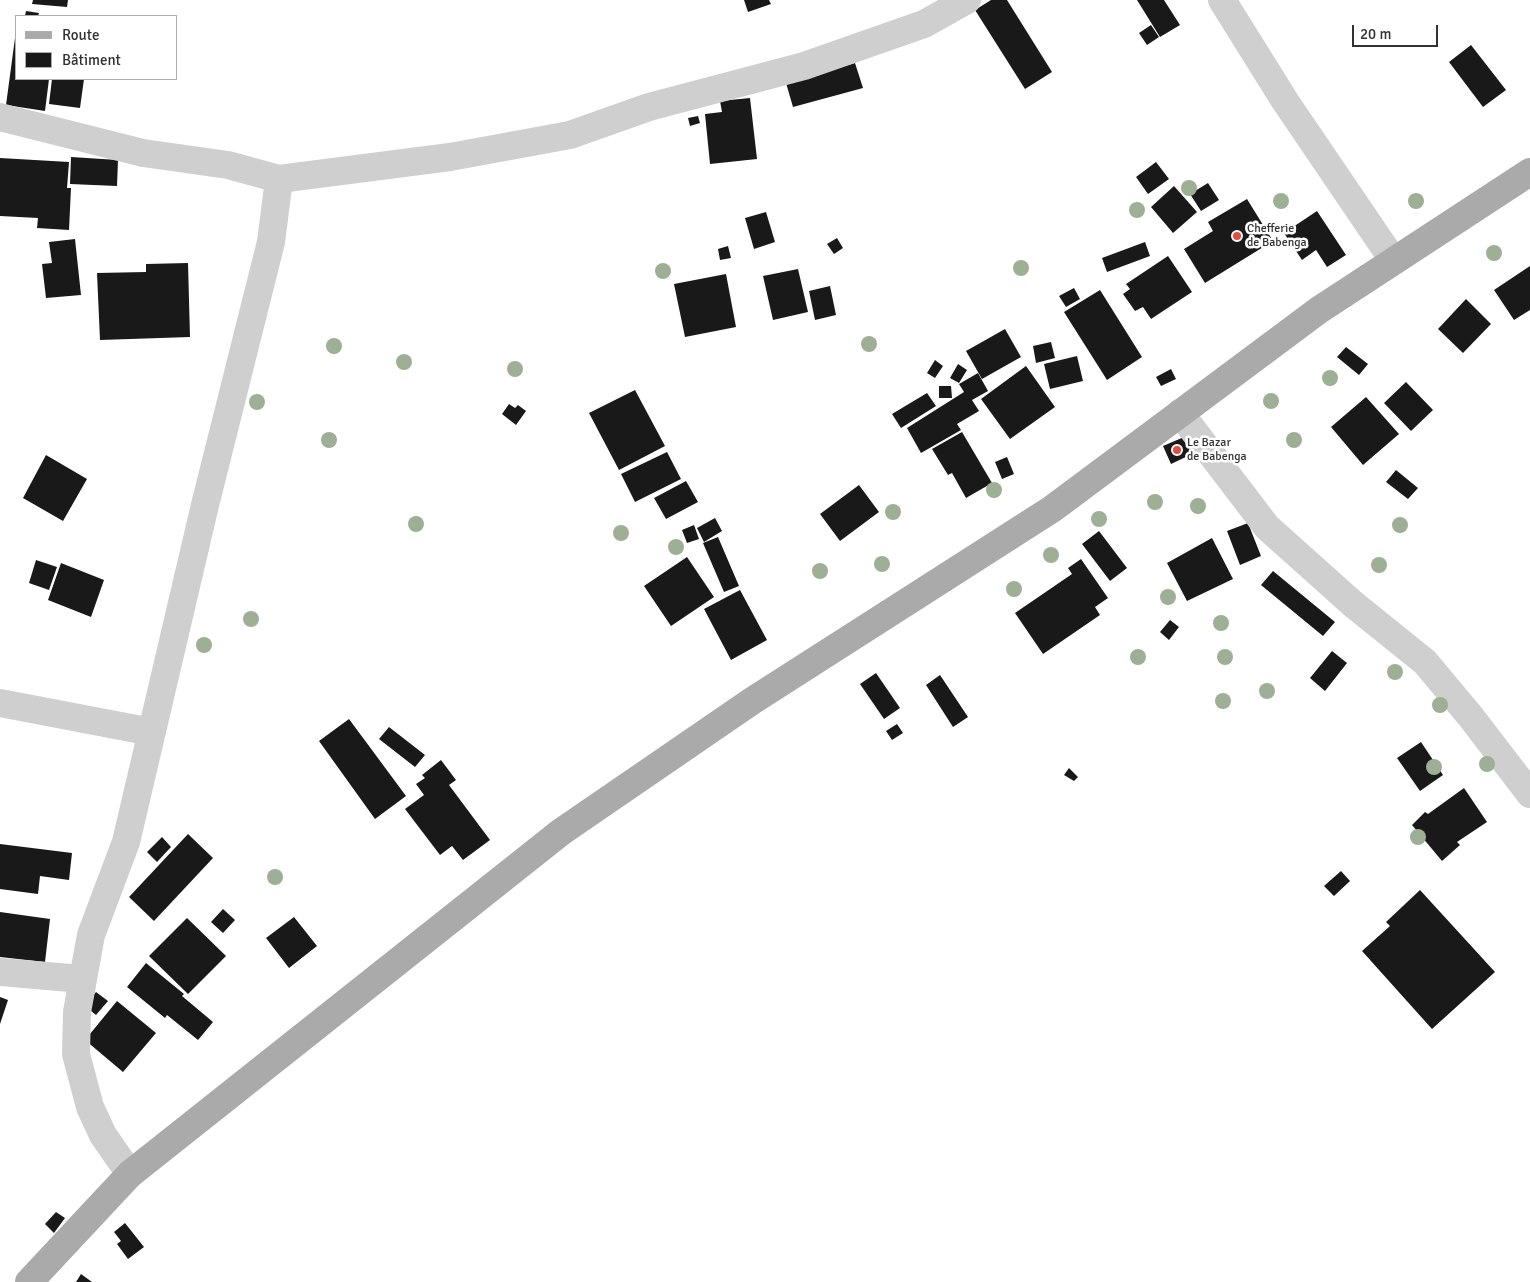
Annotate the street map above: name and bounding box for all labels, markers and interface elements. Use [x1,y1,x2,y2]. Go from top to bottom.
legend [15,15,178,80]
scale bar [1355,15,1441,47]
text: 20 m [1360,25,1391,43]
text: Route [62,26,99,44]
text: Bâtiment [62,51,121,69]
place label: Chefferie de Babenga [1247,222,1307,250]
marker: Chefferie de Babenga [1231,230,1243,242]
place label: Le Bazar de Babenga [1187,436,1247,464]
marker: Le Bazar de Babenga [1171,444,1183,456]

